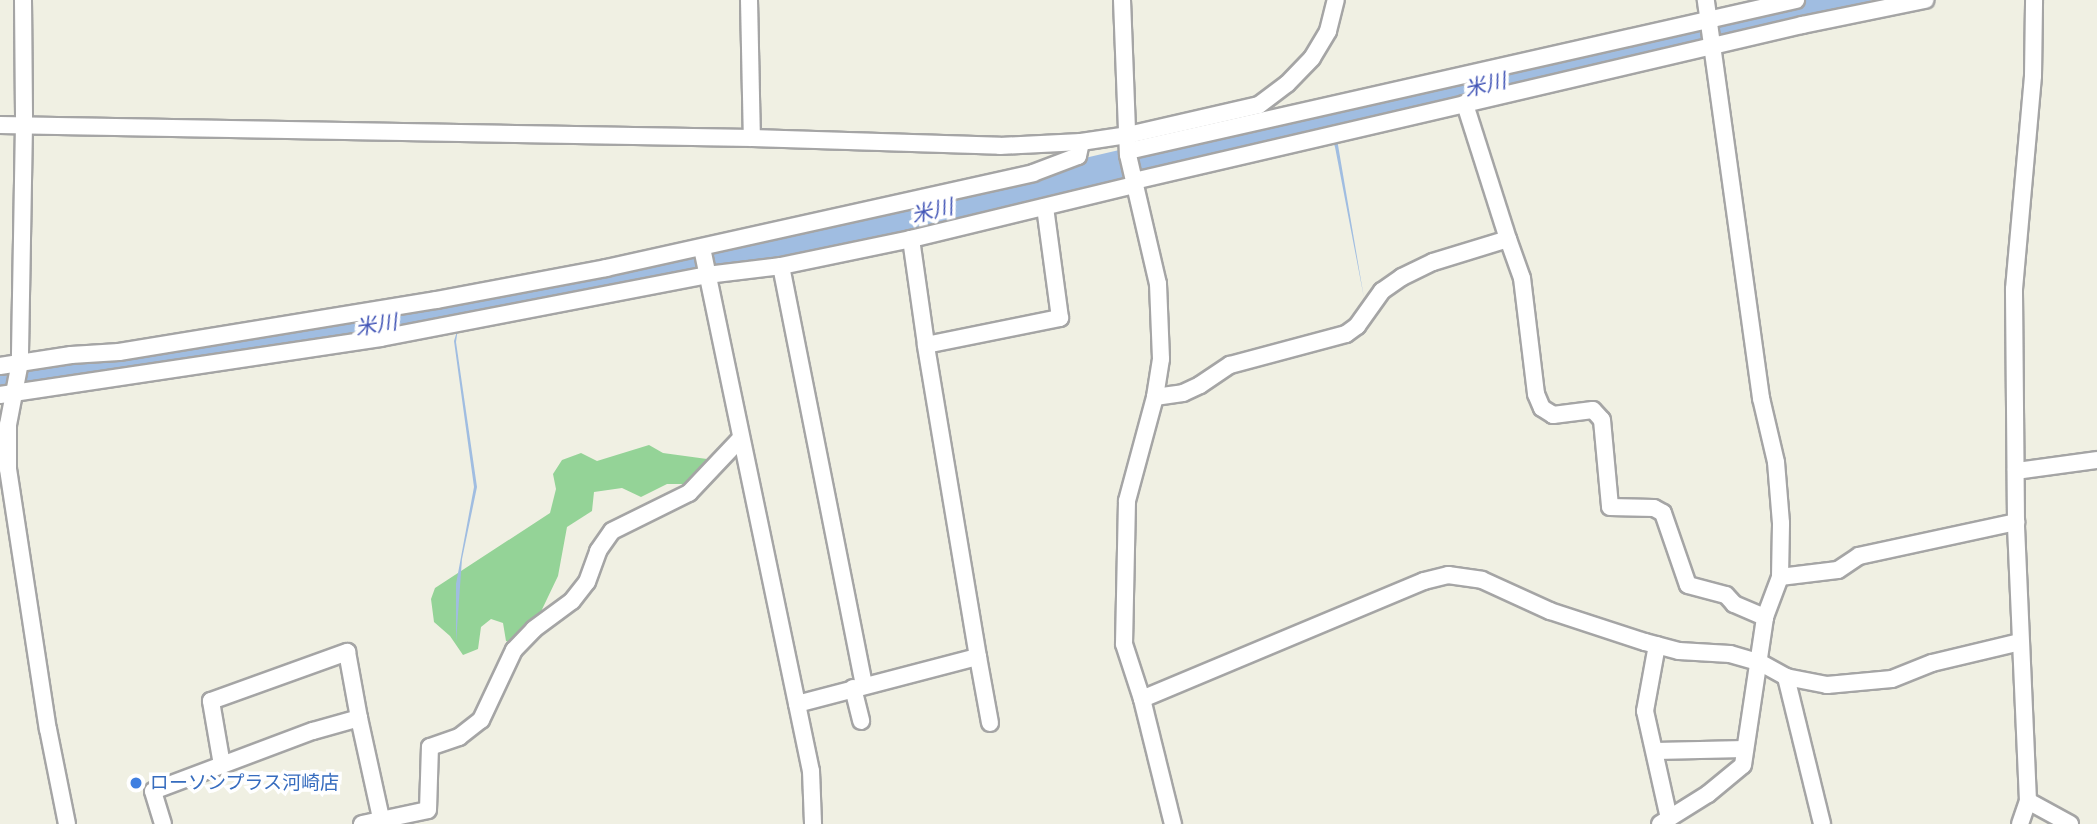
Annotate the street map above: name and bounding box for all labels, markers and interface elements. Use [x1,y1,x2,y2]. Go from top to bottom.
water label: 米川 [1462,67,1508,101]
water label: 米川 [909,193,955,227]
water label: 米川 [353,308,399,340]
place label: ローソンプラス河崎店 [150,772,340,794]
marker: ローソンプラス河崎店 [128,775,144,791]

